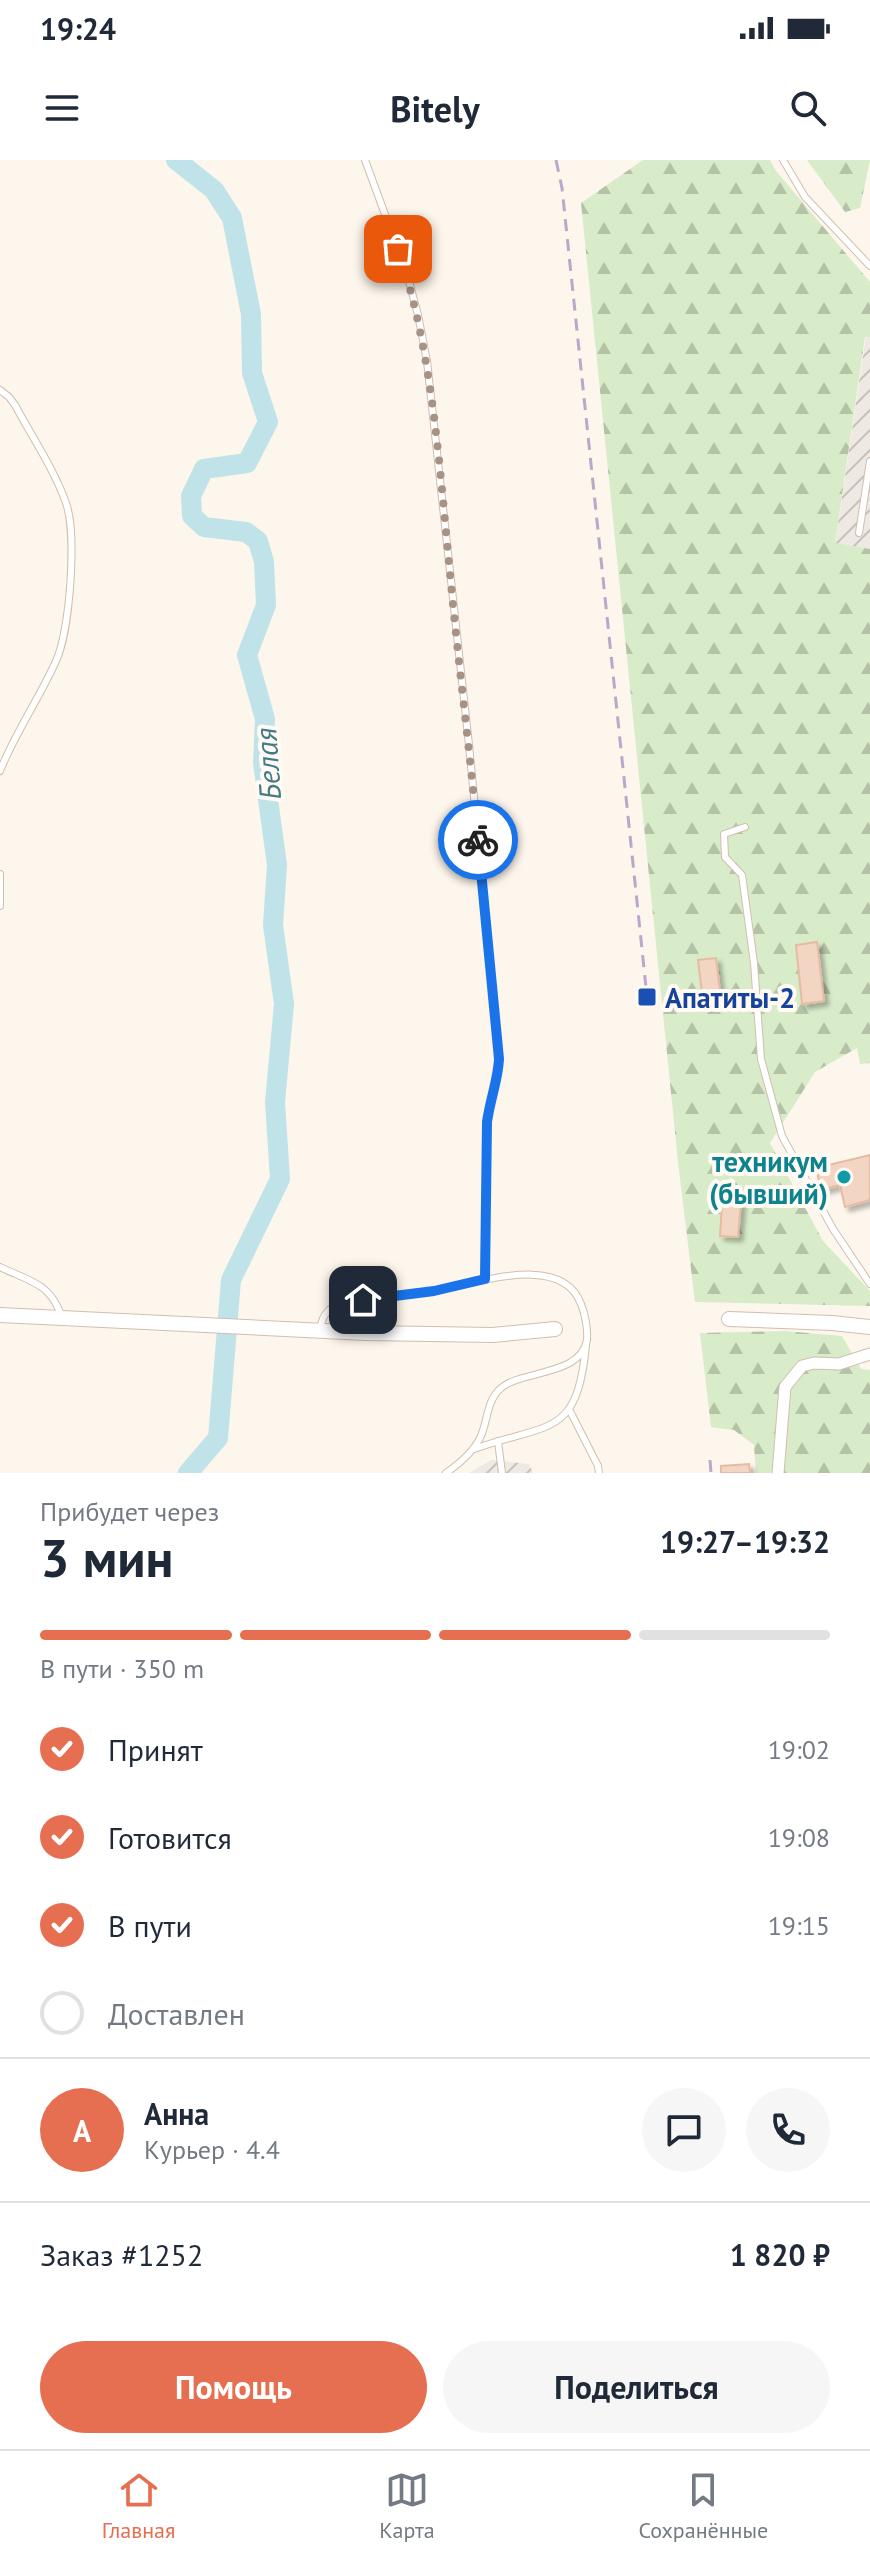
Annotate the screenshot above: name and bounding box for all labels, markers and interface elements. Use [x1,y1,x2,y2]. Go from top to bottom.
text: 19:24 [40,9,116,48]
text: Bitely [390,85,480,132]
icon: menu [40,86,84,130]
icon: search [786,86,830,130]
pin [364,215,432,283]
icon: bag [376,227,420,271]
water label: Белая [245,726,289,801]
courier [438,800,518,880]
icon: bike [456,818,500,862]
place label: Апатиты-2 [665,979,795,1016]
marker: Апатиты-2 [636,986,658,1008]
place label: техникум (бывший) [709,1143,828,1212]
marker: техникум (бывший) [835,1168,853,1186]
pin [329,1266,397,1334]
icon: home [341,1278,385,1322]
text: Прибудет через [40,1495,219,1528]
text: 19:27–19:32 [660,1522,830,1561]
text: 3 мин [40,1524,174,1591]
text: В пути · 350 m [40,1652,204,1685]
icon: check [40,1727,84,1771]
text: Принят [108,1730,203,1769]
text: 19:02 [768,1733,830,1766]
icon: check [40,1815,84,1859]
text: Готовится [108,1818,232,1857]
text: 19:08 [768,1821,830,1854]
icon: check [40,1903,84,1947]
text: В пути [108,1906,192,1945]
text: 19:15 [768,1909,830,1942]
text: Доставлен [108,1994,245,2033]
button: chat [642,2088,726,2172]
button: phone [746,2088,830,2172]
text: Анна [144,2094,209,2133]
text: А [73,2111,91,2150]
text: Курьер · 4.4 [144,2133,280,2166]
text: Заказ #1252 [40,2235,203,2274]
text: 1 820 ₽ [730,2235,830,2274]
button: Помощь [40,2341,427,2433]
button: Поделиться [443,2341,830,2433]
tab: Главная [102,2468,175,2544]
tab: Карта [379,2468,435,2544]
tab: Сохранённые [638,2468,768,2544]

